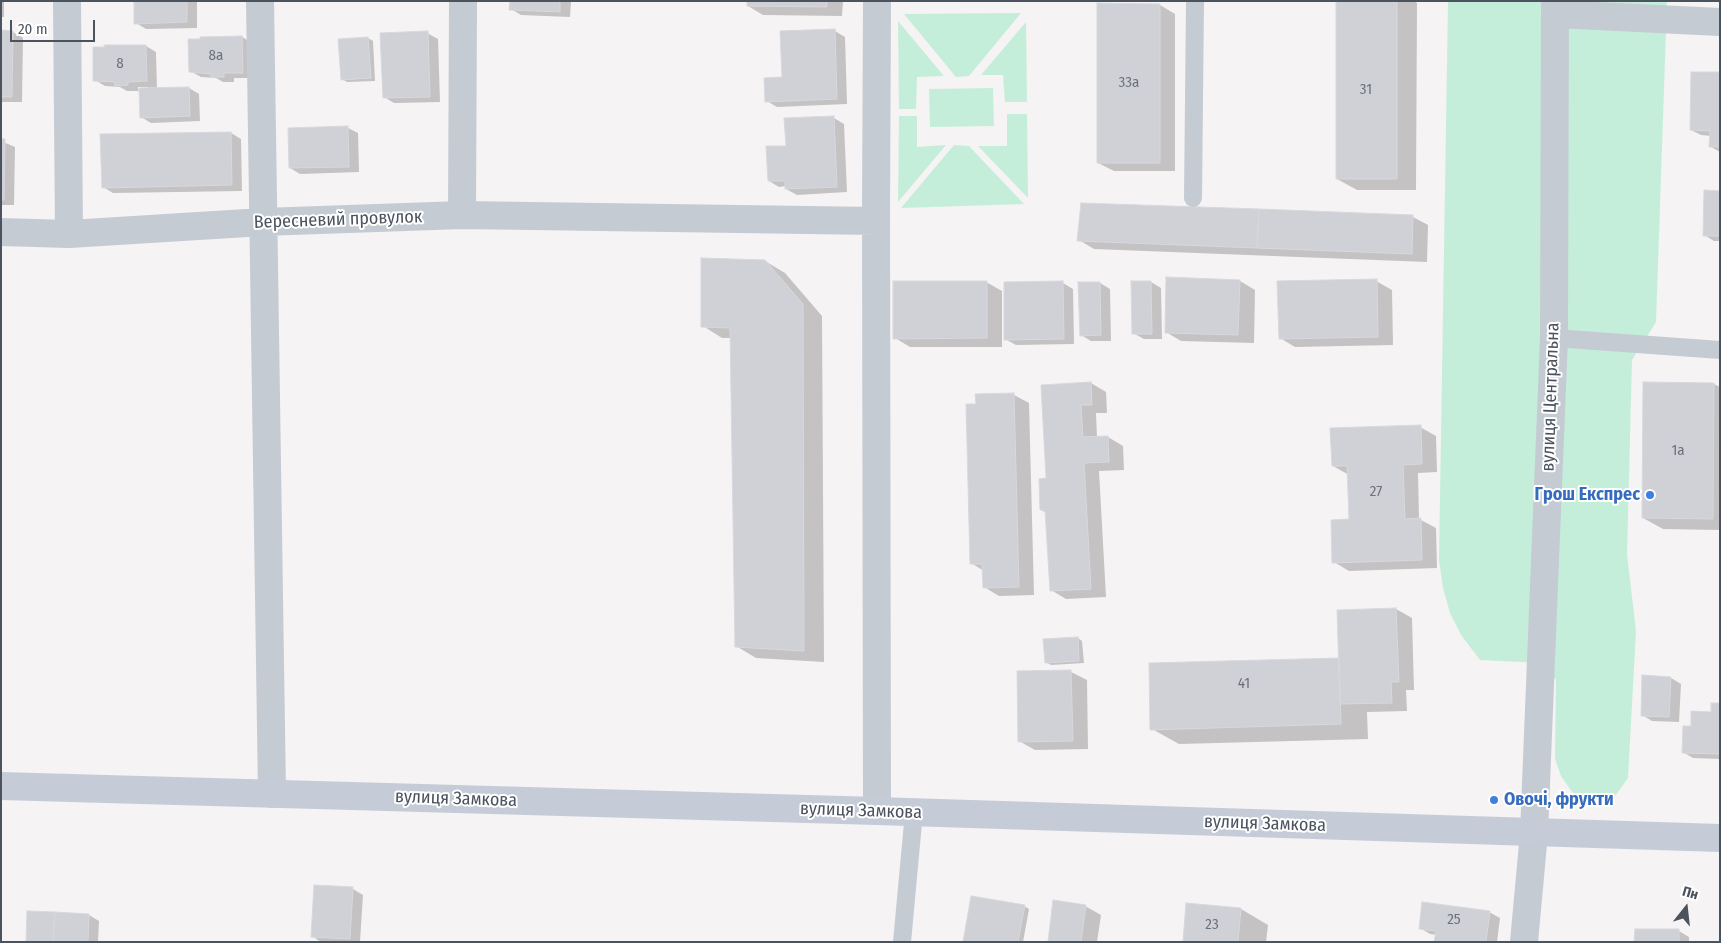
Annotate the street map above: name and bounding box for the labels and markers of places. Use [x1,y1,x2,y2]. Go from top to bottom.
place label: Грош Експрес [1535,484,1640,506]
marker: Грош Експрес [1644,489,1656,501]
place label: Овочі, фрукти [1504,789,1614,811]
marker: Овочі, фрукти [1488,794,1500,806]

